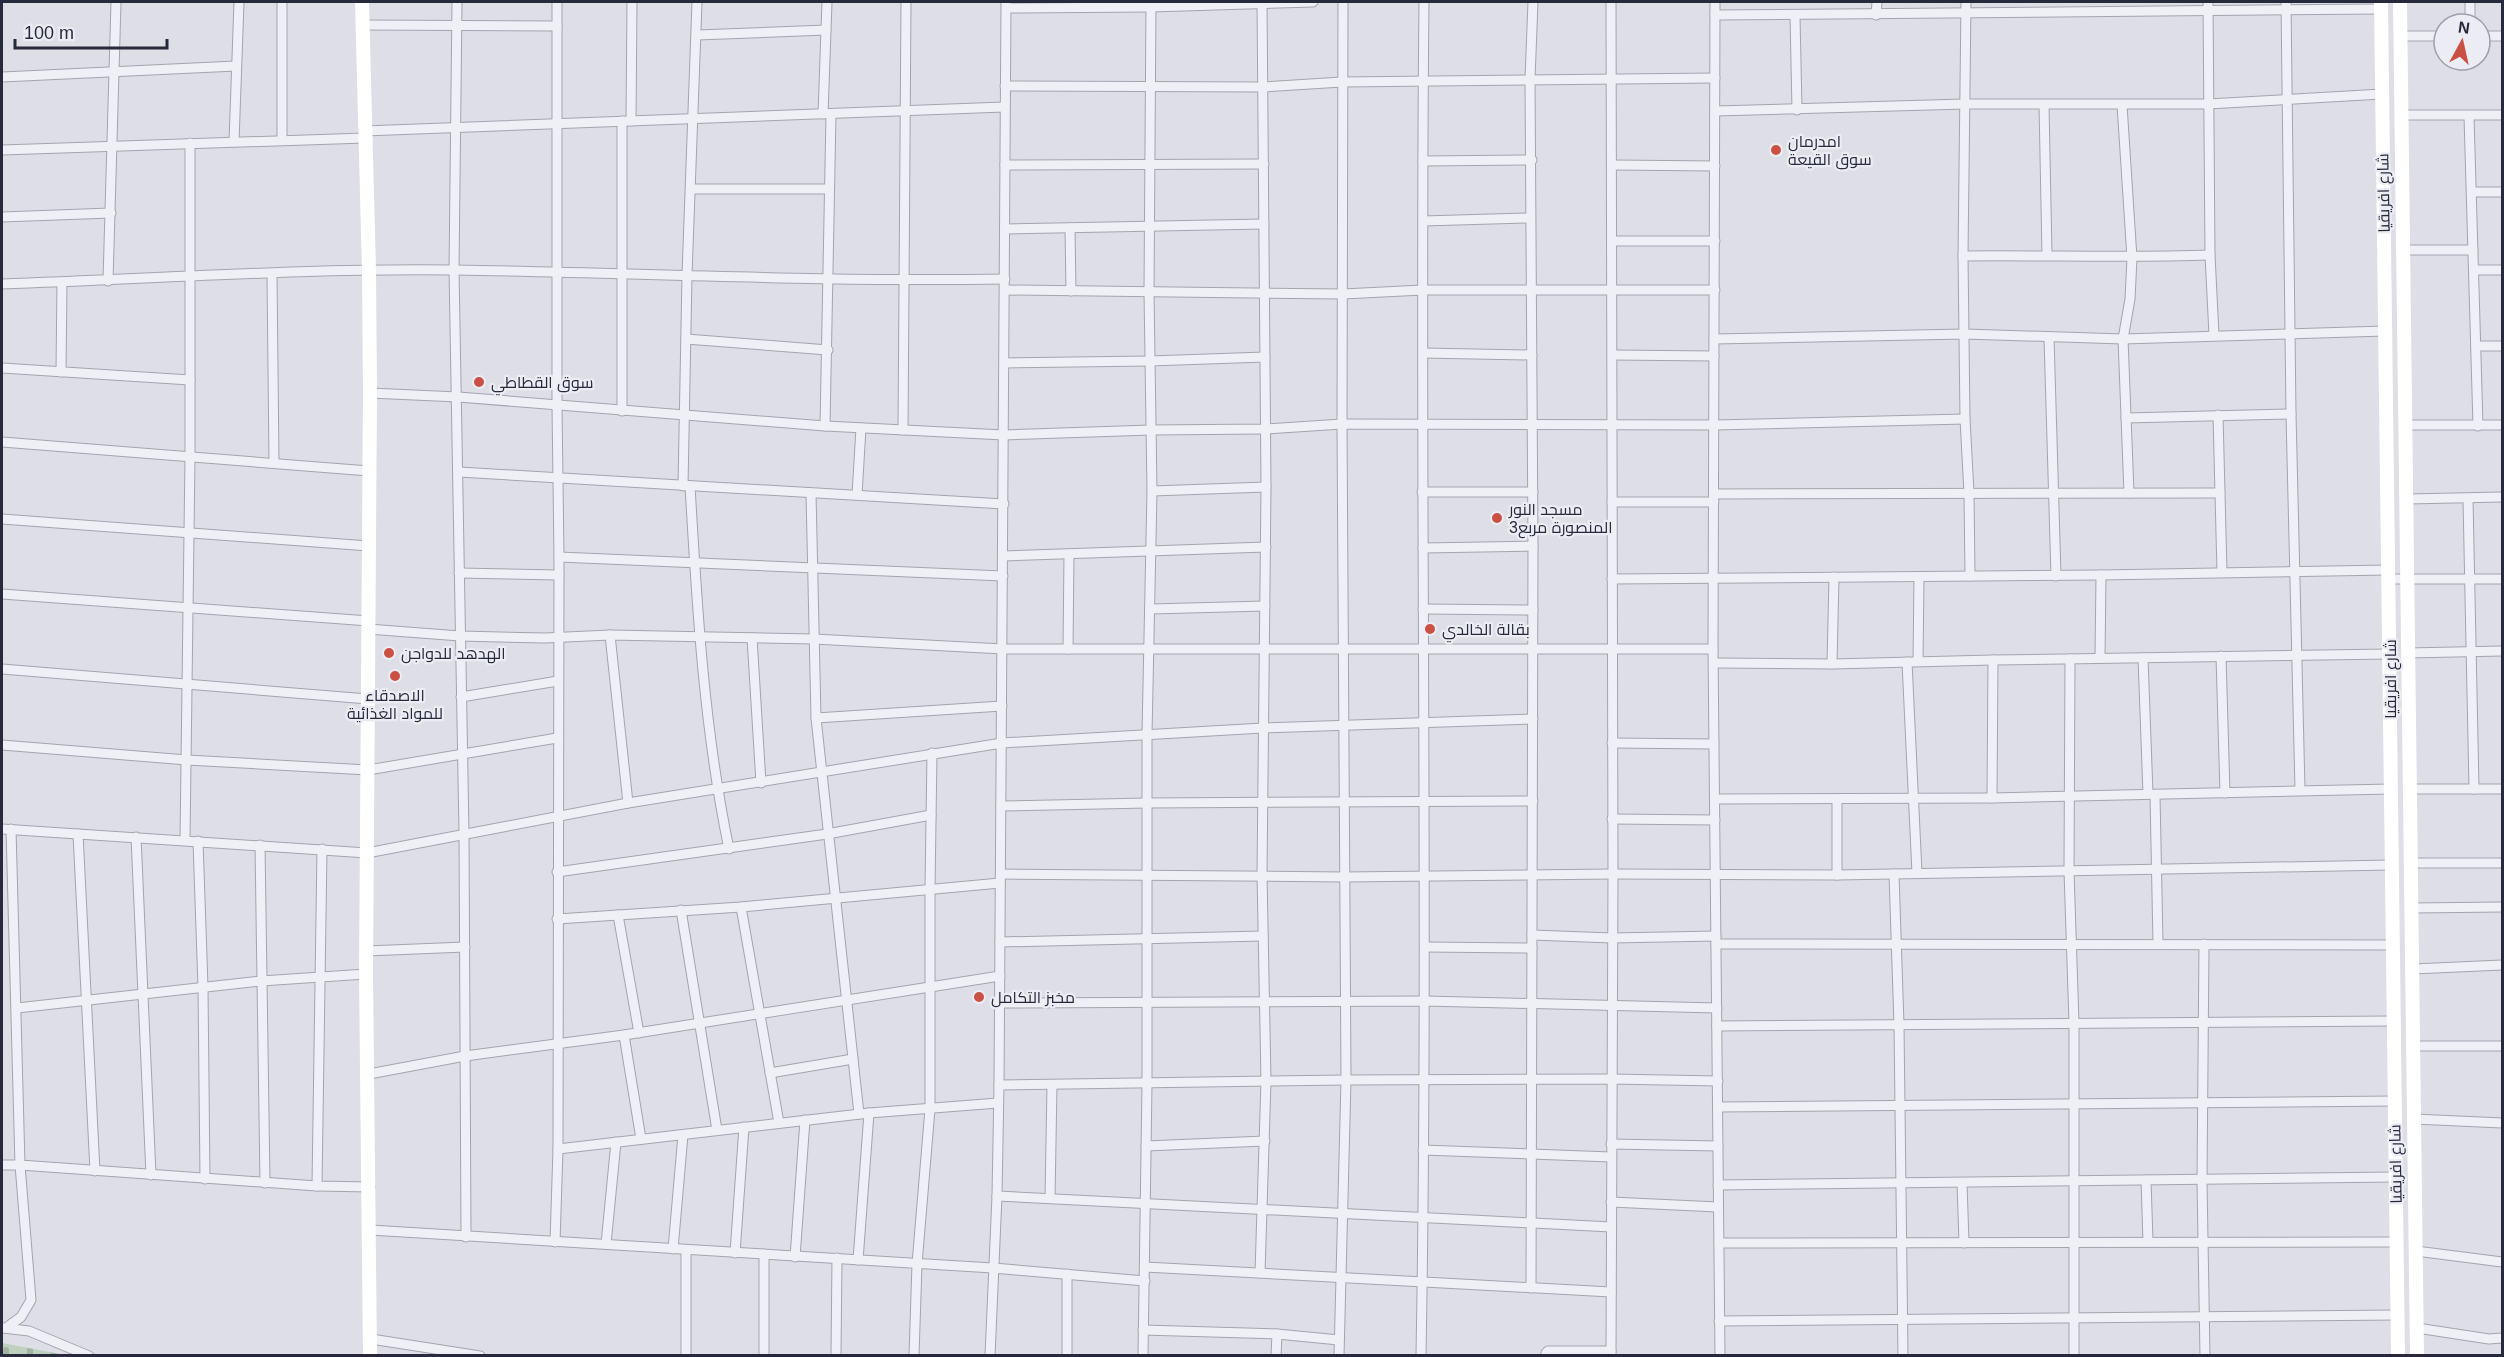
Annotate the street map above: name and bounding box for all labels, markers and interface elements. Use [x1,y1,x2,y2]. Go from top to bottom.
scale bar [15,12,166,50]
north arrow [2432,12,2492,72]
text: N [2457,18,2471,37]
text: 100 m [24,23,74,43]
place label: امدرمان سوق القيعة [1788,133,1872,170]
marker: امدرمان سوق القيعة [1769,143,1783,157]
street label: شارع افريقيا [2374,153,2396,233]
place label: سوق القطاطي [491,374,593,396]
marker: سوق القطاطي [472,375,486,389]
place label: مسجد النور المنصورة مربع3 [1508,501,1612,539]
marker: مسجد النور المنصورة مربع3 [1490,511,1504,525]
place label: بقالة الخالدي [1442,621,1530,643]
marker: بقالة الخالدي [1423,622,1437,636]
street label: شارع افريقيا [2382,639,2402,719]
place label: الهدهد للدواجن [401,645,506,664]
marker: الهدهد للدواجن [382,646,396,660]
marker: الاصدقاء للمواد الغذائية [388,669,402,683]
place label: الاصدقاء للمواد الغذائية [347,687,443,723]
place label: مخبز التكامل [991,989,1075,1008]
marker: مخبز التكامل [972,990,986,1004]
street label: شارع افريقيا [2386,1124,2408,1204]

